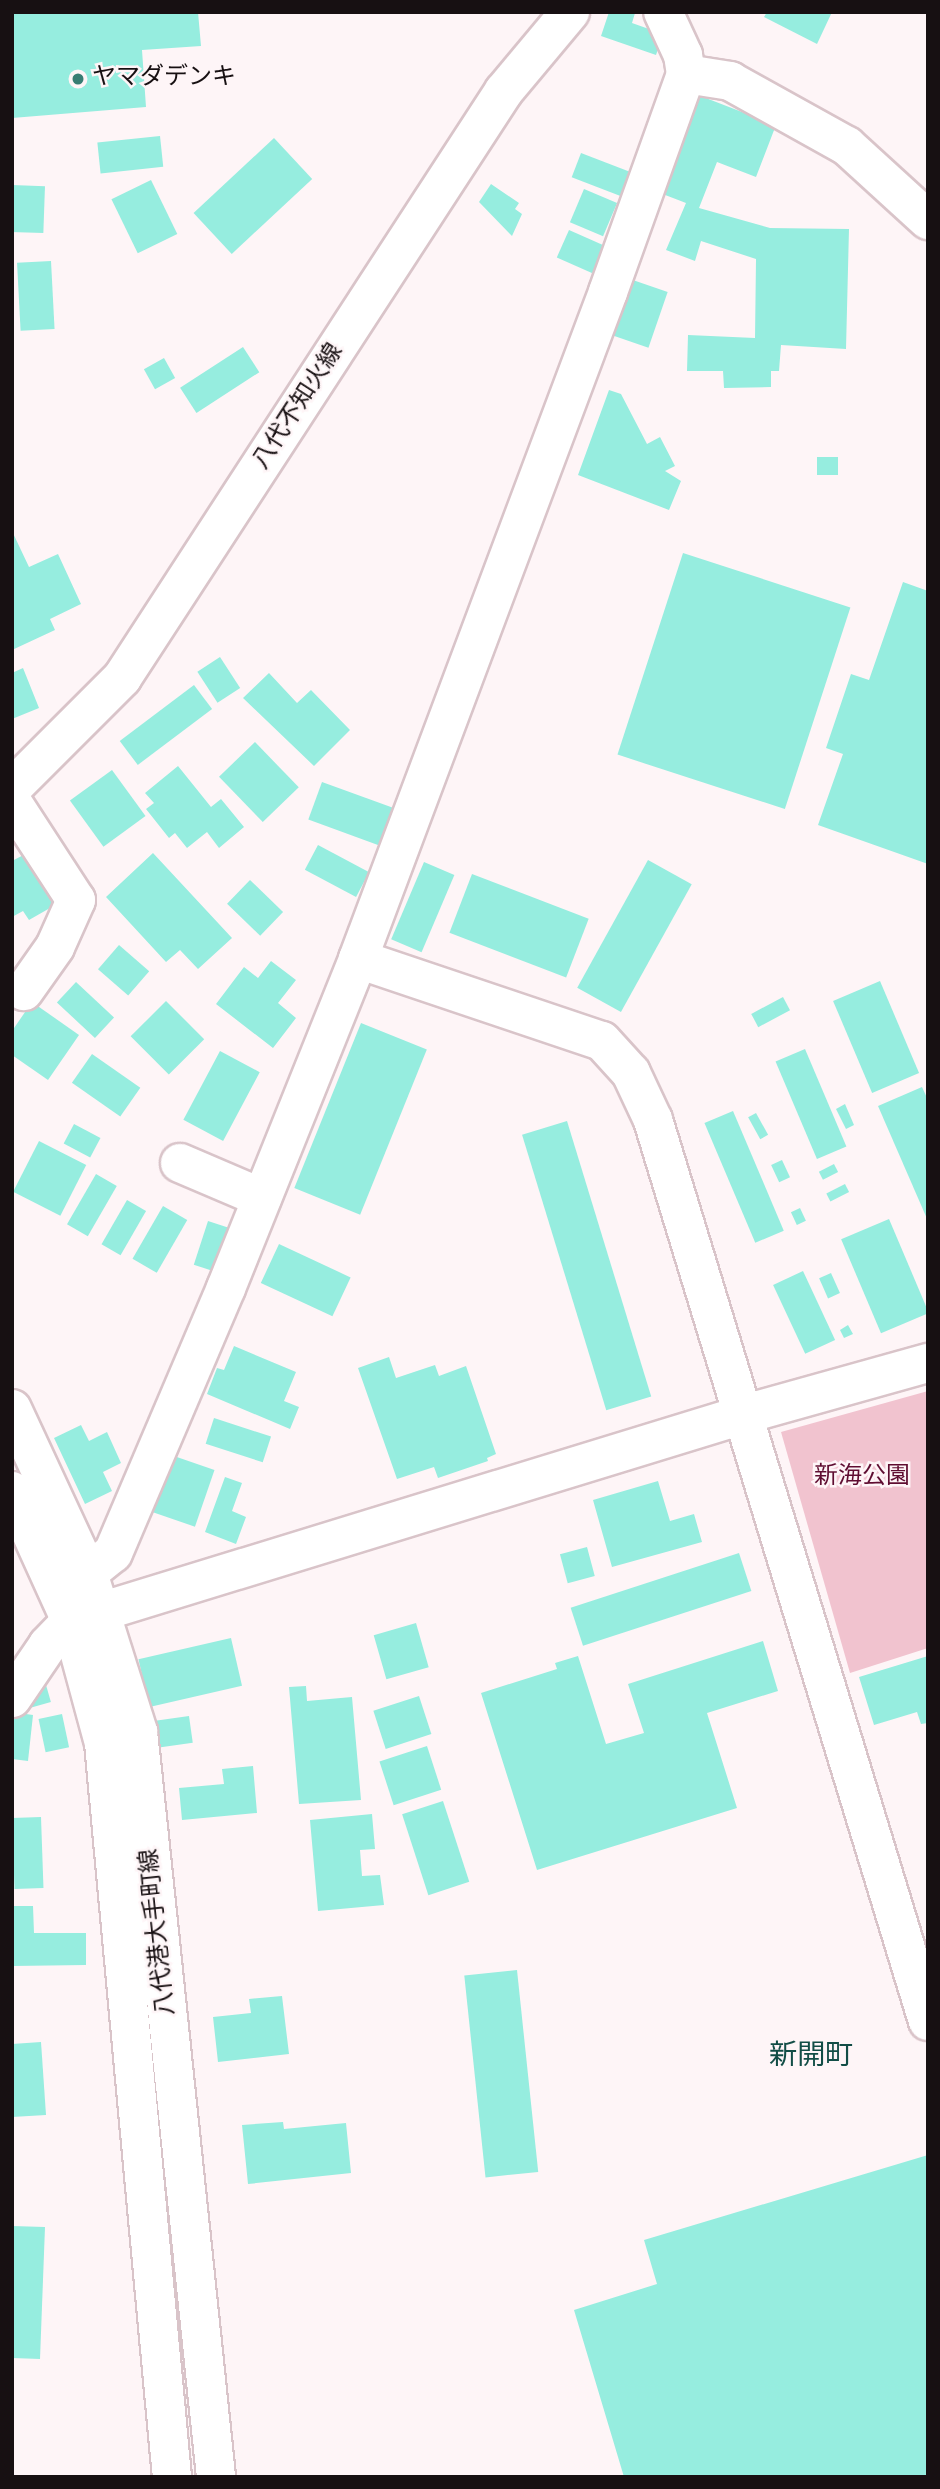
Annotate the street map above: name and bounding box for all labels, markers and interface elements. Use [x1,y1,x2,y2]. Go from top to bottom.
place label: ヤマダデンキ [92,65,236,93]
marker: ヤマダデンキ [70,71,86,87]
street label: 八代不知火線 [248,339,350,475]
park label: 新海公園 [814,1464,910,1492]
street label: 八代港大手町線 [136,1847,182,2017]
district label: 新開町 [769,2040,853,2074]

